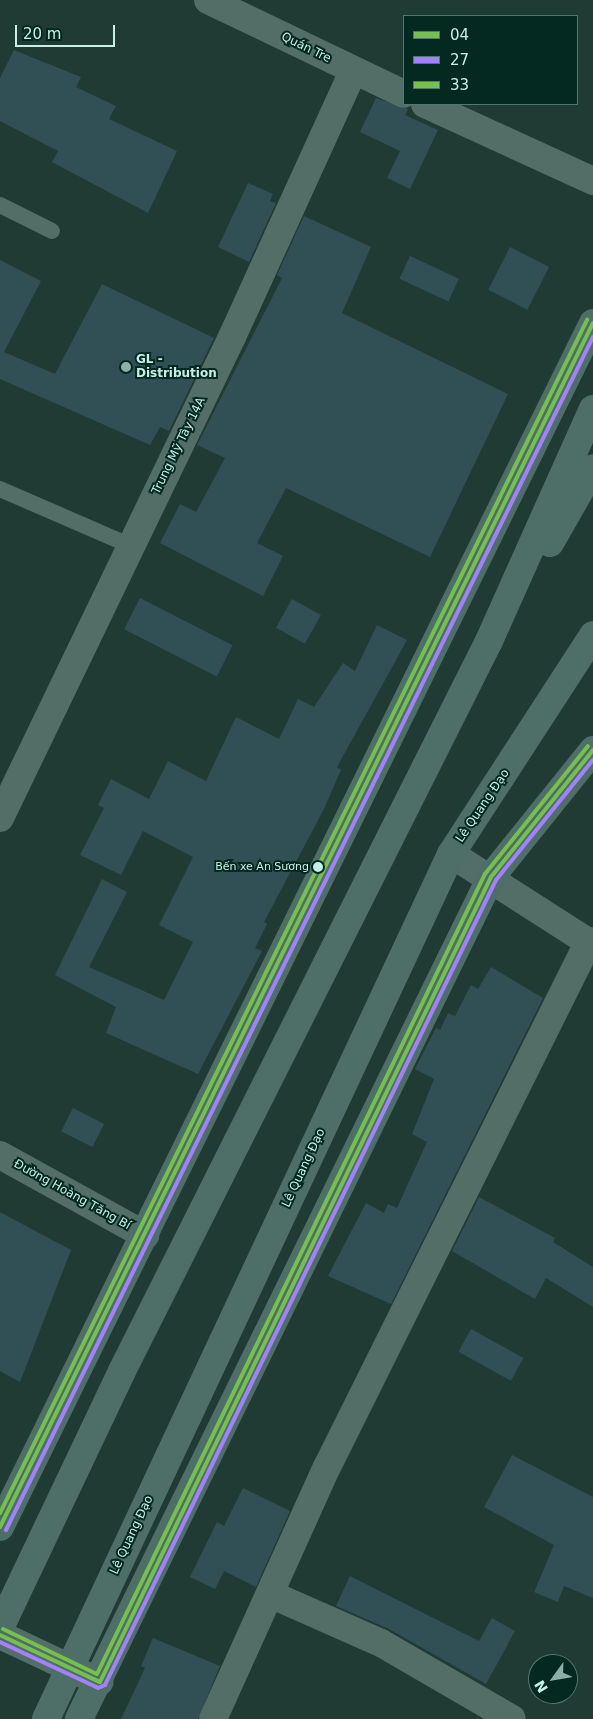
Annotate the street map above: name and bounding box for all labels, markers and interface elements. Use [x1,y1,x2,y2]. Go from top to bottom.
scale bar [18,15,118,47]
legend [403,15,578,105]
text: 20 m [23,25,61,43]
text: 04 [450,26,469,44]
street label: Quán Tre [279,30,333,66]
text: 27 [450,51,469,69]
text: 33 [450,76,469,94]
place label: GL - Distribution [136,353,217,381]
marker: GL - Distribution [120,361,132,373]
street label: Trung Mỹ Tây 14A [149,395,209,497]
street label: Lê Quang Đạo [453,767,513,845]
place label: Bến xe An Sương [215,860,309,874]
marker: Bến xe An Sương [313,862,323,872]
street label: Lê Quang Đạo [279,1126,329,1210]
street label: Đường Hoàng Tăng Bí [11,1157,133,1233]
street label: Lê Quang Đạo [107,1493,157,1577]
north arrow [528,1654,578,1704]
text: N [531,1677,551,1696]

